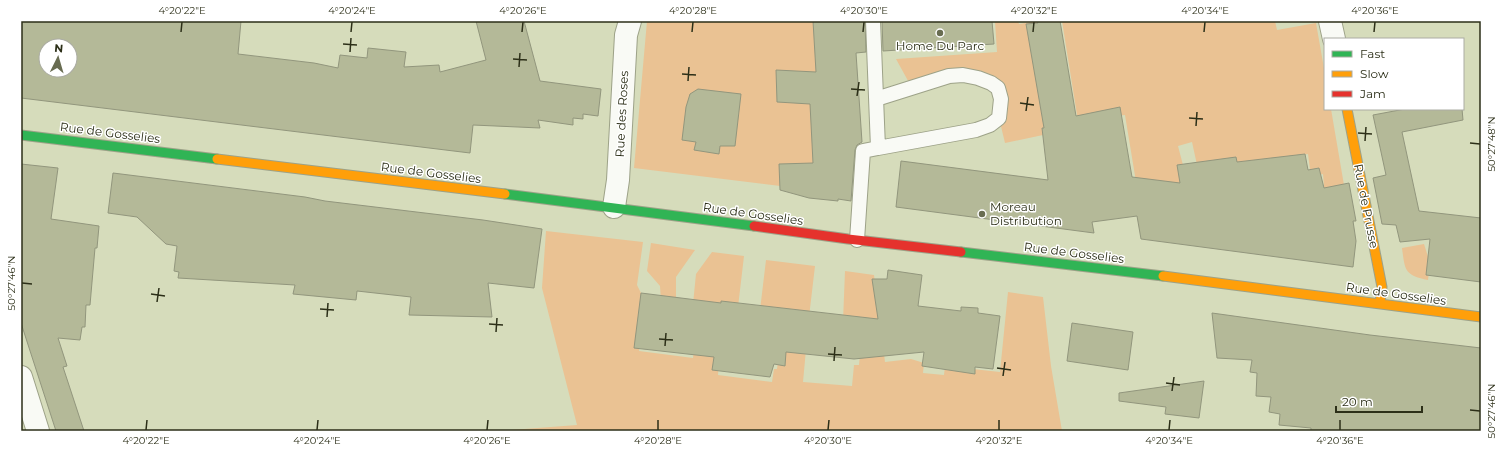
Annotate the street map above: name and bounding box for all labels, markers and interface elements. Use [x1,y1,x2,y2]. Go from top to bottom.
text: 4°20'22"E [158,4,206,17]
text: 4°20'24"E [328,4,376,17]
text: 4°20'26"E [499,4,547,17]
text: 4°20'28"E [669,4,717,17]
text: 4°20'30"E [840,4,888,17]
text: 4°20'32"E [1010,4,1058,17]
text: 4°20'34"E [1181,4,1229,17]
text: 4°20'36"E [1351,4,1399,17]
marker: Home Du Parc [935,28,945,38]
north arrow [38,38,78,78]
place label: Home Du Parc [896,38,984,53]
legend [1324,38,1464,110]
text: N [54,41,64,55]
text: Fast [1360,46,1385,61]
text: Slow [1360,66,1389,81]
street label: Rue des Roses [612,70,631,158]
text: Jam [1359,86,1386,101]
text: 50°27'48"N [1485,116,1498,172]
street label: Rue de Gosselies [59,119,161,146]
street label: Rue de Gosselies [380,159,482,186]
street label: Rue de Prusse [1351,162,1382,249]
street label: Rue de Gosselies [702,199,804,228]
place label: Moreau Distribution [990,199,1062,228]
marker: Moreau Distribution [977,209,987,219]
street label: Rue de Gosselies [1023,239,1125,266]
text: 50°27'46"N [5,256,18,310]
street label: Rue de Gosselies [1345,279,1447,308]
text: 50°27'46"N [1485,384,1498,438]
scale bar [1336,388,1422,414]
text: 20 m [1342,394,1373,409]
text: 4°20'22"E [122,434,170,447]
text: 4°20'24"E [293,434,341,447]
text: 4°20'26"E [463,434,511,447]
text: 4°20'28"E [634,434,682,447]
text: 4°20'30"E [804,434,852,447]
text: 4°20'32"E [975,434,1023,447]
text: 4°20'34"E [1145,434,1193,447]
text: 4°20'36"E [1316,434,1364,447]

